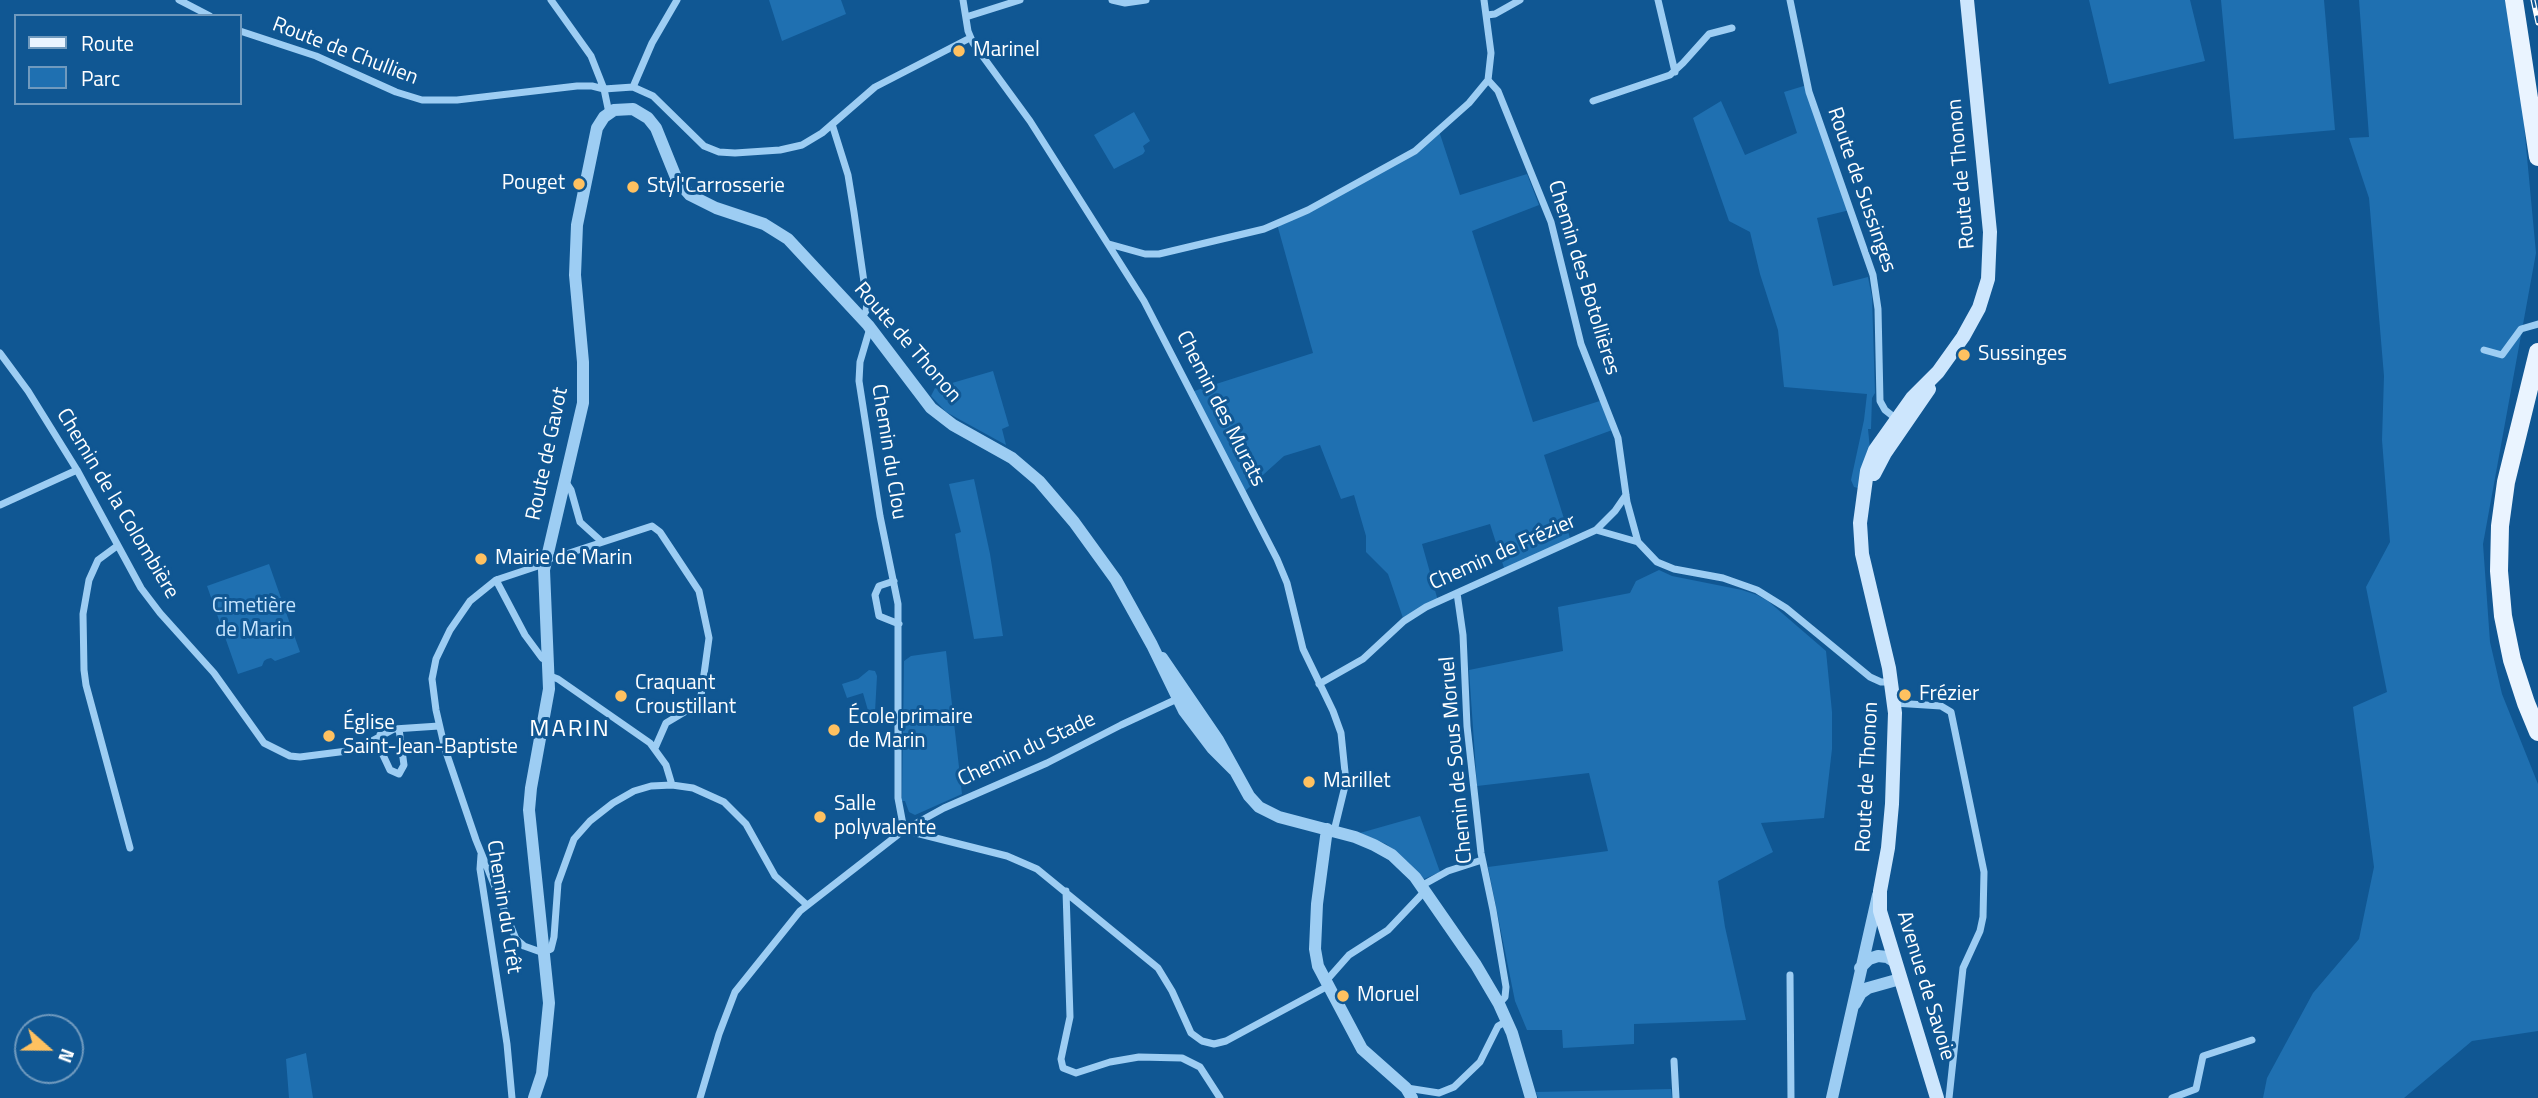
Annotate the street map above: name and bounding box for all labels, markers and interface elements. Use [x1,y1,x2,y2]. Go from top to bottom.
street label: Route de Chullien [269,13,421,91]
legend [14,14,242,105]
text: Route [81,27,134,59]
place label: Marinel [973,38,1040,64]
marker: Marinel [951,43,967,59]
text: Parc [81,62,120,94]
street label: Route de Thonon [1943,98,1981,250]
street label: Route de Sussinges [1821,104,1901,276]
place label: Pouget [502,171,565,197]
place label: Styl'Carrosserie [647,174,785,200]
marker: Pouget [571,176,587,192]
street label: Chemin des Botollières [1541,178,1625,378]
marker: Styl'Carrosserie [625,179,641,195]
street label: Route de Thonon [848,278,966,408]
street label: Chemin des Murats [1170,327,1270,491]
place label: Sussinges [1978,342,2067,368]
marker: Sussinges [1956,347,1972,363]
street label: Chemin du Clou [865,382,911,522]
street label: Route de Gavot [522,385,574,523]
street label: Chemin de la Colombière [50,404,184,604]
street label: Chemin de Frézier [1426,509,1580,597]
place label: Mairie de Marin [495,546,632,572]
marker: Mairie de Marin [473,551,489,567]
park label: Cimetière de Marin [212,594,296,644]
street label: Chemin de Sous Moruel [1435,655,1479,865]
place label: Craquant Croustillant [635,671,736,721]
place label: Frézier [1919,682,1979,708]
marker: Frézier [1897,687,1913,703]
marker: Craquant Croustillant [613,688,629,704]
street label: Route de Thonon [1851,701,1885,853]
place label: École primaire de Marin [848,705,973,755]
street label: Chemin du Stade [954,707,1100,793]
place label: Église Saint-Jean-Baptiste [343,711,518,761]
district label: MARIN [530,716,610,744]
marker: École primaire de Marin [826,722,842,738]
marker: Église Saint-Jean-Baptiste [321,728,337,744]
place label: Marillet [1323,769,1391,795]
marker: Marillet [1301,774,1317,790]
place label: Salle polyvalente [834,792,936,842]
marker: Salle polyvalente [812,809,828,825]
street label: Chemin du Crêt [480,839,526,975]
street label: Avenue de Savoie [1890,908,1960,1064]
place label: Moruel [1357,983,1419,1009]
marker: Moruel [1335,988,1351,1004]
north arrow [14,1014,84,1084]
text: N [51,1045,83,1067]

